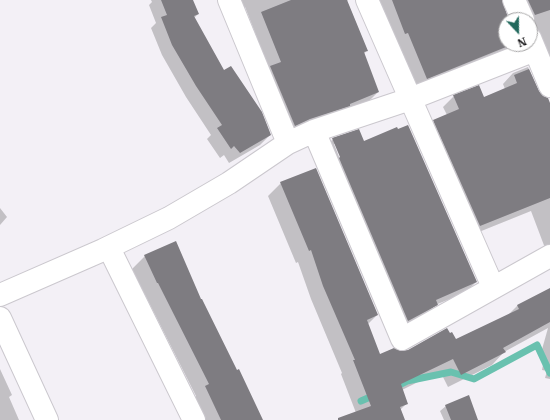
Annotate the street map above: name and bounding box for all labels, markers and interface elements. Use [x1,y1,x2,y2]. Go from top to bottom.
north arrow [498,12,538,52]
text: N [515,34,529,50]

